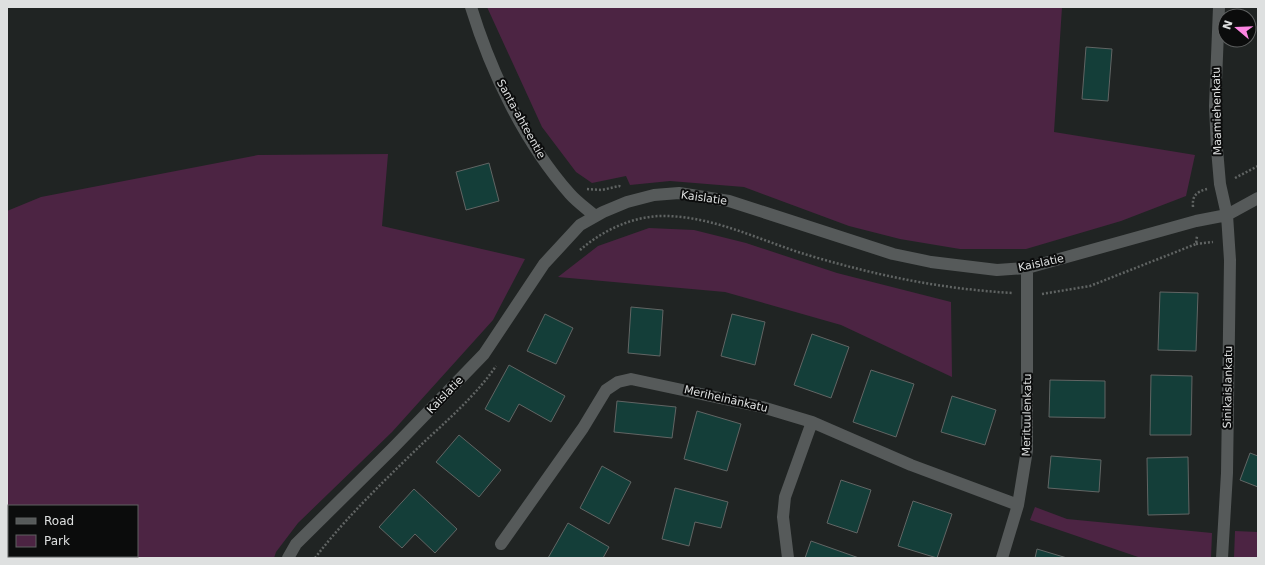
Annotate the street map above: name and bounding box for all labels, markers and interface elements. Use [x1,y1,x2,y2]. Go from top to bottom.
north arrow [1217,8,1257,48]
text: N [1220,18,1236,31]
street label: Maamiehenkatu [1210,67,1224,155]
street label: Santa-ahteentie [494,77,548,161]
street label: Kaislatie [680,188,728,208]
street label: Kaislatie [1017,252,1065,274]
street label: Sinikaislankatu [1221,346,1235,428]
street label: Merituulenkatu [1020,373,1034,457]
street label: Kaislatie [424,374,466,416]
street label: Meriheinänkatu [683,383,769,415]
legend [8,505,138,557]
text: Road [44,514,74,528]
text: Park [44,534,70,548]

